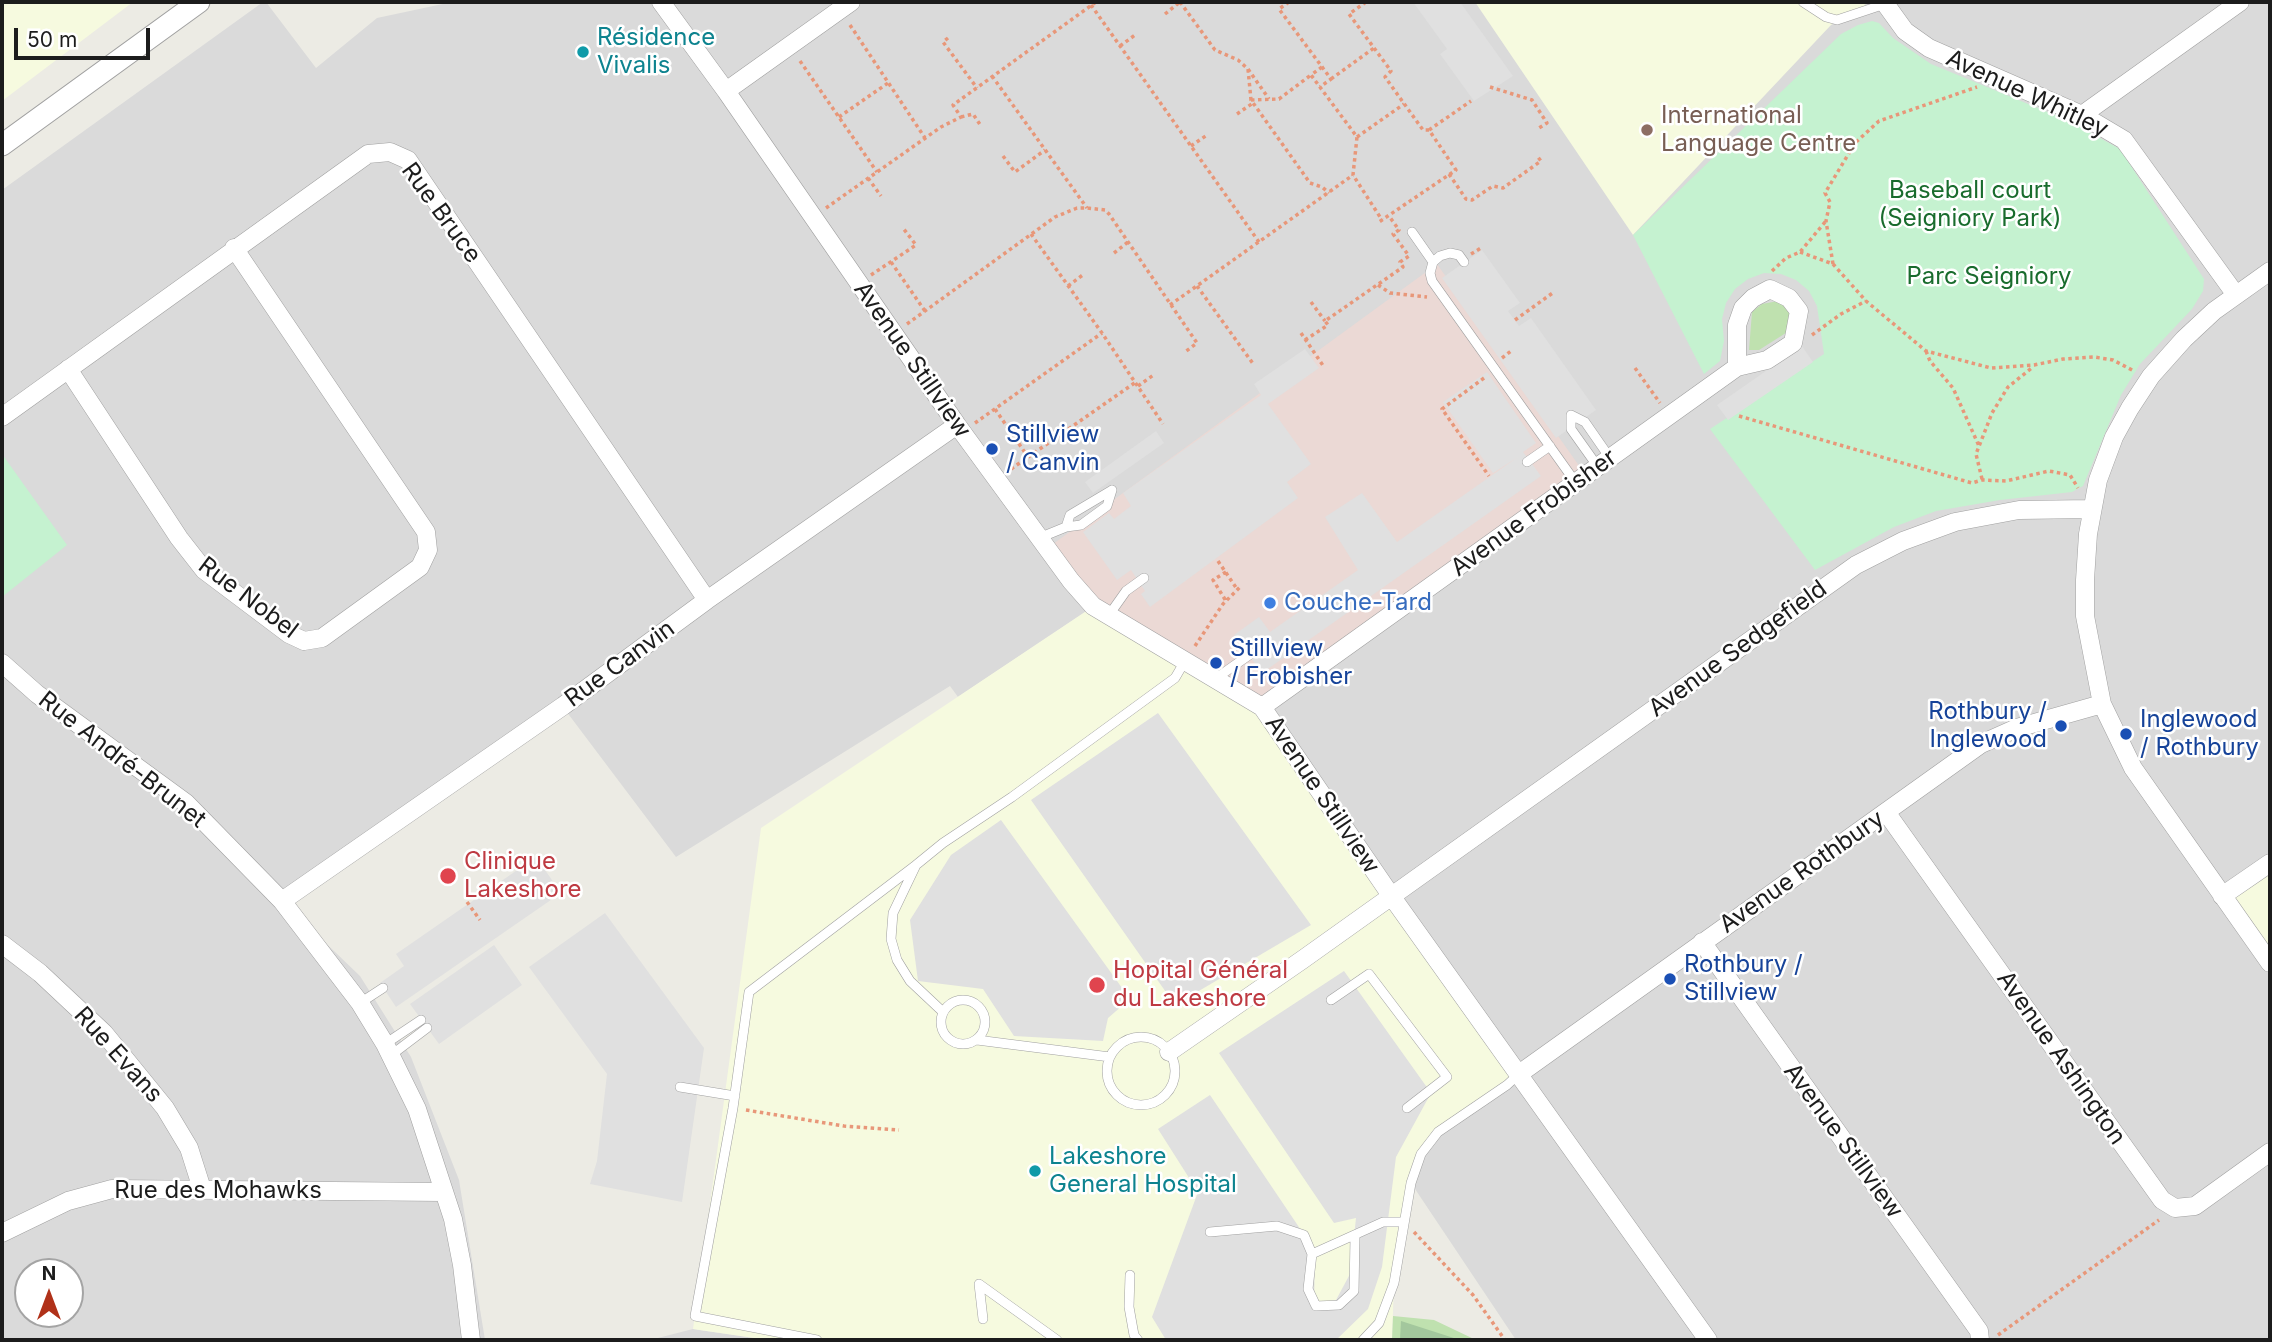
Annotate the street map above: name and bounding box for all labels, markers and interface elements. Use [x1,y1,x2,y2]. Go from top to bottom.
scale bar [18,14,154,58]
place label: Résidence Vivalis [597,24,715,80]
text: 50 m [27,27,77,52]
marker: Résidence Vivalis [575,44,591,60]
street label: Avenue Whitley [1941,44,2113,144]
place label: International Language Centre [1661,102,1856,158]
marker: International Language Centre [1639,122,1655,138]
street label: Rue Bruce [395,157,487,269]
park label: Baseball court (Seigniory Park) [1879,177,2061,233]
park label: Parc Seigniory [1906,263,2072,291]
street label: Avenue Stillview [847,276,977,444]
place label: Stillview / Canvin [1006,421,1100,477]
marker: Stillview / Canvin [984,441,1000,457]
street label: Avenue Frobisher [1445,443,1623,583]
street label: Rue Nobel [192,551,304,645]
street label: Avenue Sedgefield [1643,575,1833,723]
place label: Couche-Tard [1284,589,1432,617]
marker: Couche-Tard [1262,595,1278,611]
street label: Rue Canvin [559,615,681,713]
place label: Stillview / Frobisher [1230,635,1352,691]
marker: Stillview / Frobisher [1208,655,1224,671]
street label: Rue André-Brunet [33,686,211,834]
place label: Rothbury / Inglewood [1928,698,2047,754]
place label: Inglewood / Rothbury [2140,706,2259,762]
street label: Avenue Stillview [1259,711,1385,879]
marker: Rothbury / Inglewood [2053,718,2069,734]
marker: Inglewood / Rothbury [2118,726,2134,742]
street label: Avenue Rothbury [1714,804,1890,940]
place label: Clinique Lakeshore [464,848,582,904]
marker: Clinique Lakeshore [438,866,458,886]
place label: Rothbury / Stillview [1684,951,1803,1007]
place label: Hopital Général du Lakeshore [1113,957,1288,1013]
street label: Avenue Ashington [1990,966,2132,1150]
marker: Rothbury / Stillview [1662,971,1678,987]
marker: Hopital Général du Lakeshore [1087,975,1107,995]
street label: Rue Evans [68,1001,168,1109]
street label: Avenue Stillview [1777,1058,1909,1224]
place label: Lakeshore General Hospital [1049,1143,1237,1199]
marker: Lakeshore General Hospital [1027,1163,1043,1179]
street label: Rue des Mohawks [114,1177,322,1205]
north arrow [14,1258,84,1328]
text: N [42,1262,56,1285]

